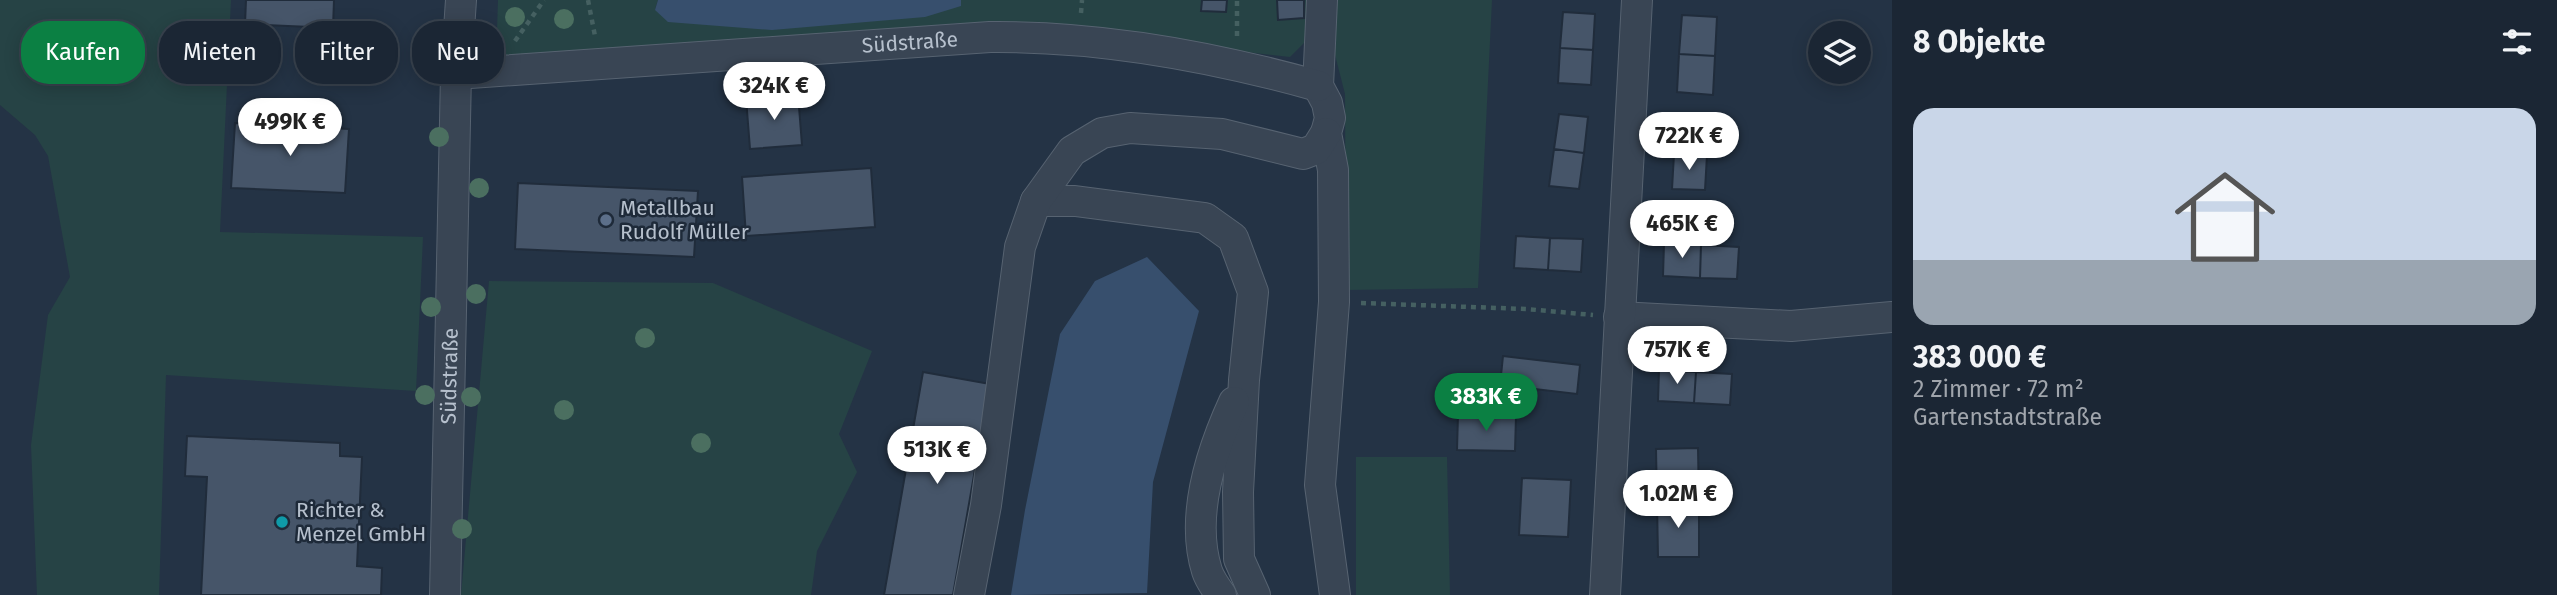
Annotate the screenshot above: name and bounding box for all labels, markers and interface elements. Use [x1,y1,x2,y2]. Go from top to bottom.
chip: Kaufen [21,21,145,84]
chip: Mieten [159,21,281,84]
chip: Filter [295,21,398,84]
chip: Neu [412,21,504,84]
map controls [1808,21,1871,84]
button: layers [1808,21,1871,84]
icon: filters [2498,23,2536,61]
text: 8 Objekte [1913,24,2045,60]
street label: Südstraße [861,26,959,59]
pin: 324K € [717,62,831,122]
text: 324K € [739,71,809,99]
pin: 499K € [233,99,347,158]
text: 499K € [254,107,326,135]
pin: 722K € [1632,113,1746,172]
text: 722K € [1655,121,1723,149]
icon: home [2162,154,2288,280]
place label: Metallbau Rudolf Müller [620,195,749,245]
pin: 465K € [1625,201,1739,260]
text: 465K € [1646,209,1718,237]
marker: Metallbau Rudolf Müller [598,212,614,228]
pin: 757K € [1620,326,1734,386]
street label: Südstraße [436,328,464,424]
text: 757K € [1644,335,1710,363]
text: 383 000 € [1913,339,2046,375]
pin: 383K € [1429,374,1543,433]
text: 2 Zimmer · 72 m² [1913,375,2084,403]
text: 383K € [1451,382,1521,410]
text: Gartenstadtstraße [1913,403,2102,431]
pin: 513K € [880,426,994,486]
text: 513K € [903,435,971,463]
pin: 1.02M € [1613,470,1743,530]
text: 1.02M € [1639,479,1717,507]
place label: Richter & Menzel GmbH [296,497,426,547]
marker: Richter & Menzel GmbH [274,514,290,530]

